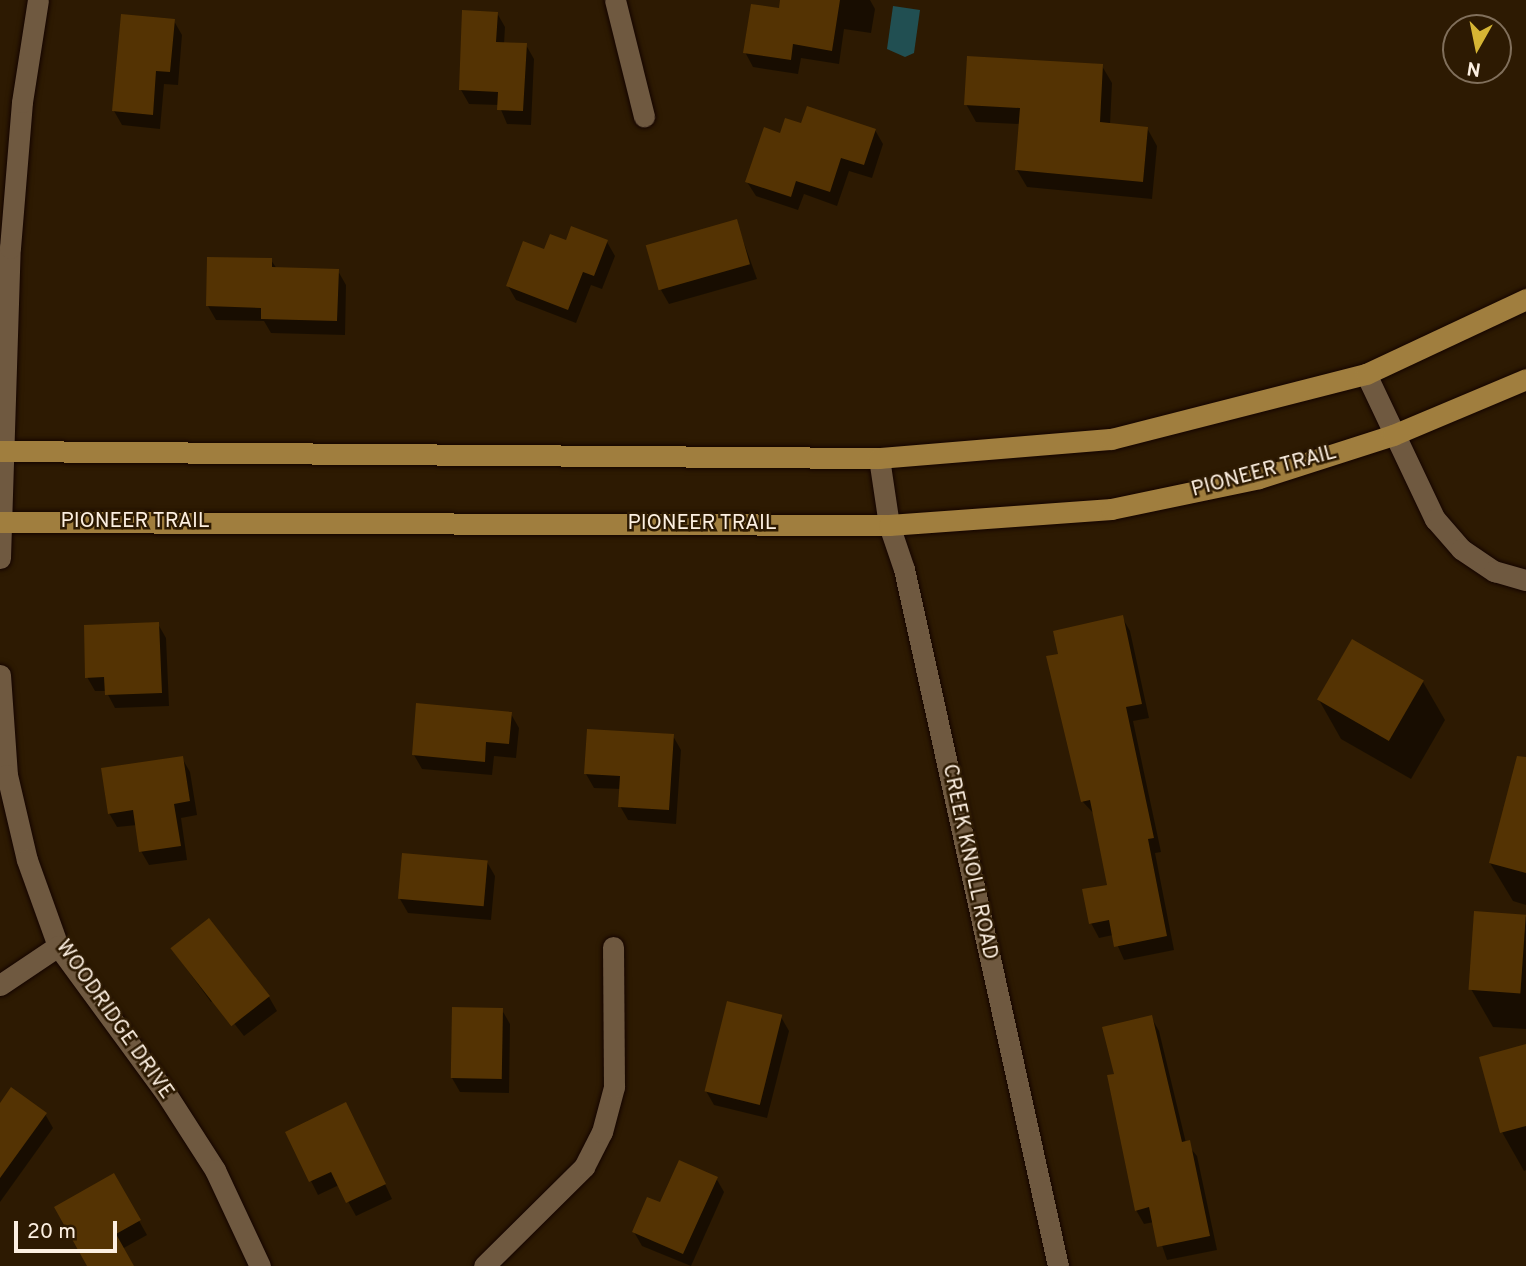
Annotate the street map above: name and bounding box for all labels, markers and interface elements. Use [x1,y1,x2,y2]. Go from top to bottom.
north arrow [1442,14,1512,84]
text: N [1465,55,1483,81]
street label: PIONEER TRAIL [1188,440,1340,504]
street label: PIONEER TRAIL [60,509,210,535]
street label: PIONEER TRAIL [627,511,777,537]
street label: CREEK KNOLL ROAD [936,762,1002,962]
street label: WOODRIDGE DRIVE [50,936,178,1104]
scale bar [18,1206,121,1250]
text: 20 m [27,1219,76,1246]

